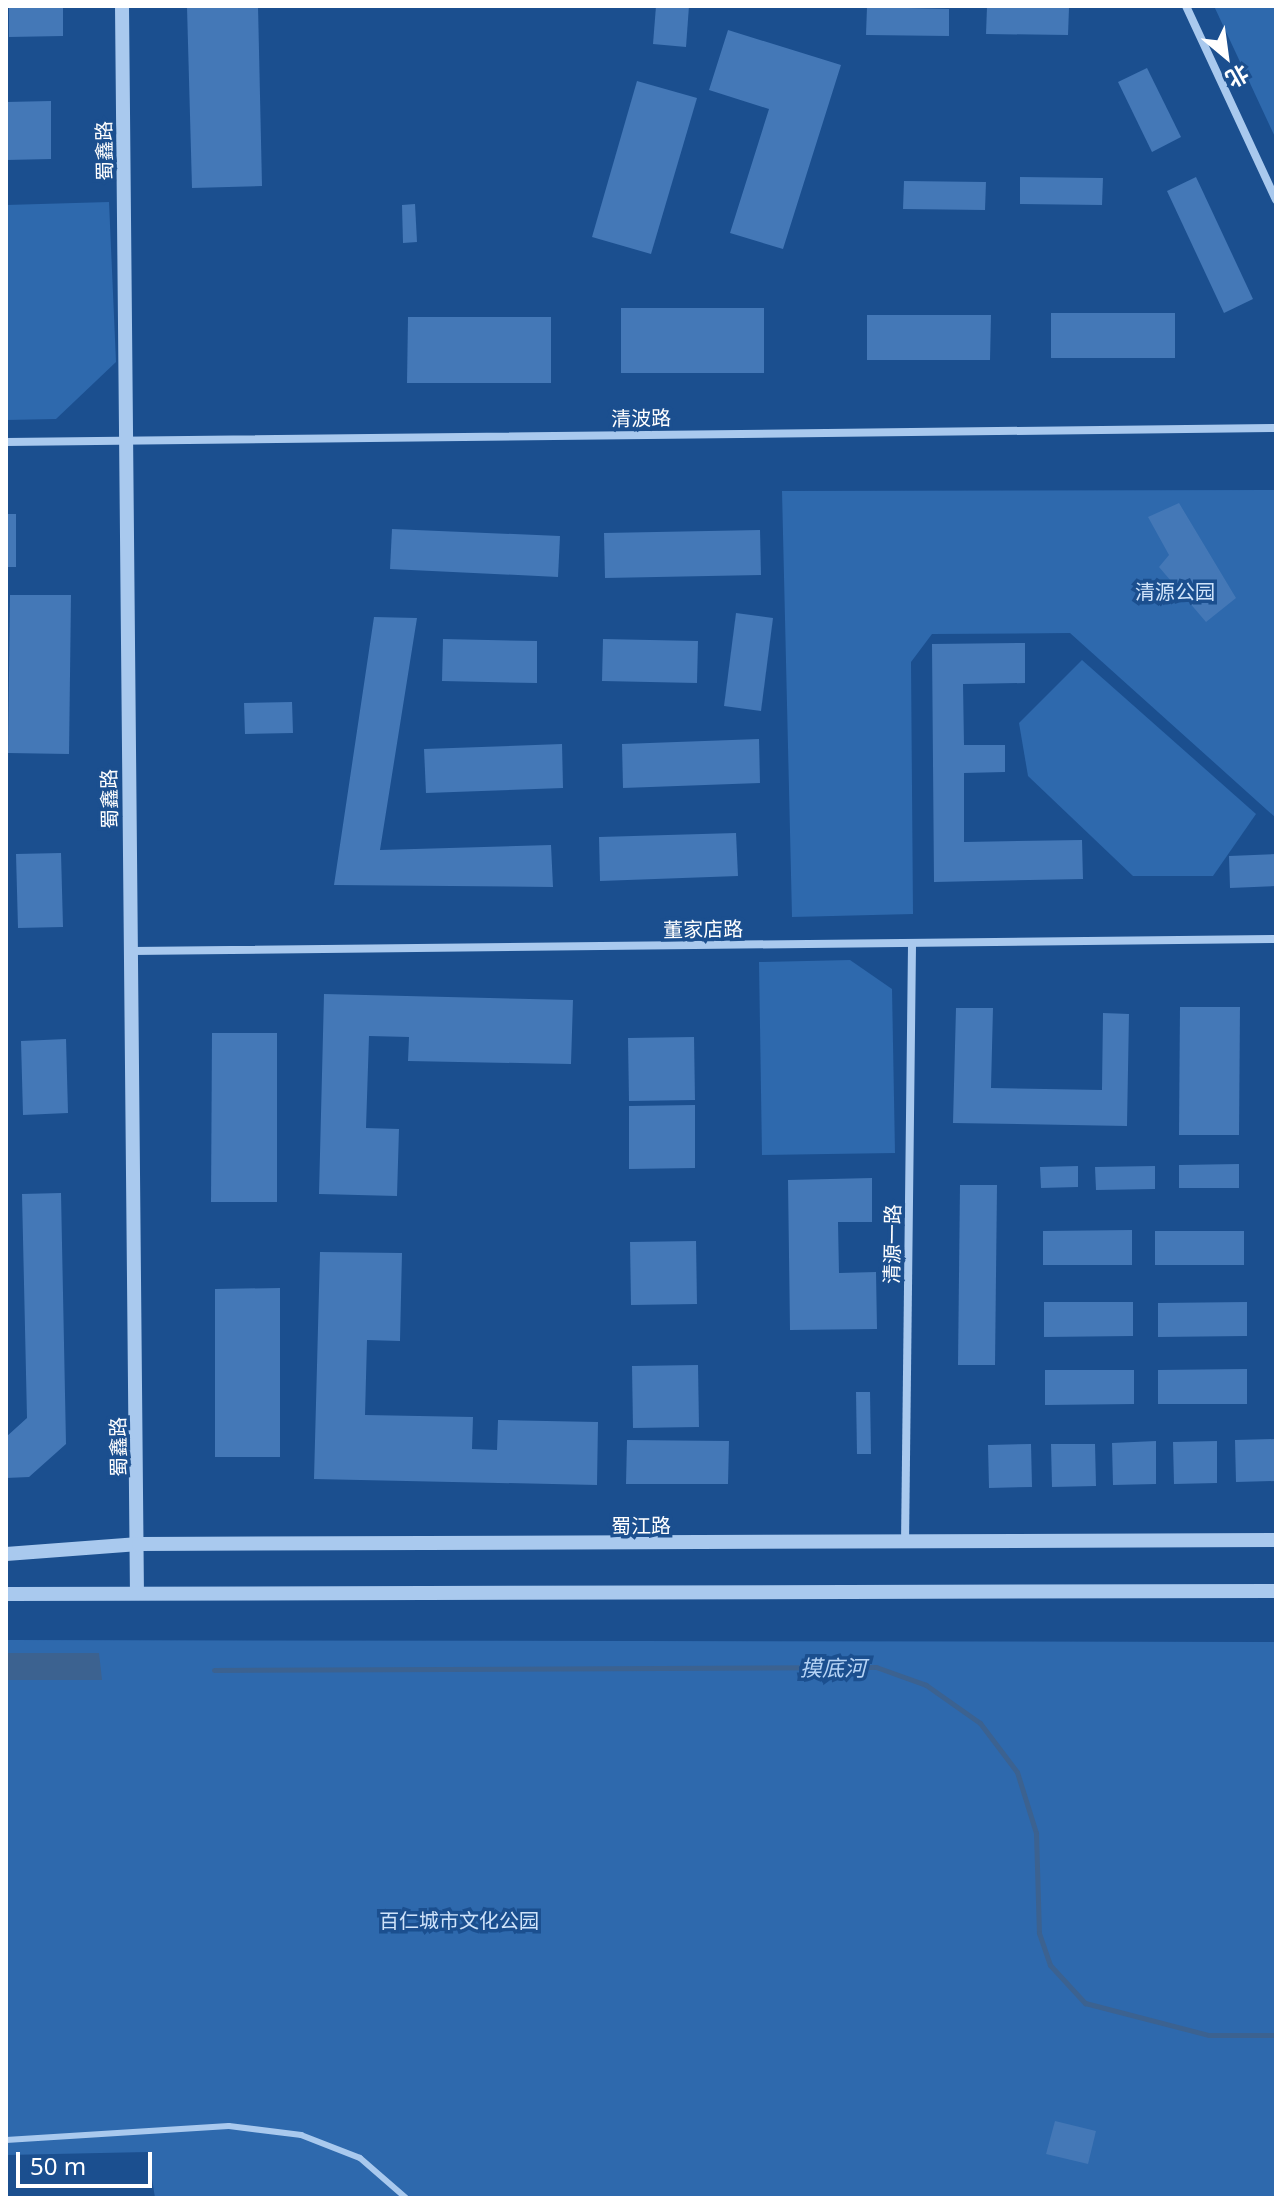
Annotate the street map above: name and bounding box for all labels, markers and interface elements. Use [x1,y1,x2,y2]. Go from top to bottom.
north arrow [1186,16,1266,96]
text: 北 [1221,59,1255,95]
street label: 蜀鑫路 [91,121,117,181]
street label: 清波路 [611,405,671,431]
park label: 清源公园 [1135,579,1215,603]
street label: 蜀鑫路 [96,769,122,829]
street label: 董家店路 [663,916,743,942]
street label: 清源一路 [879,1204,905,1284]
street label: 蜀鑫路 [105,1417,131,1477]
street label: 蜀江路 [611,1513,671,1537]
water label: 摸底河 [800,1655,866,1681]
park label: 百仁城市文化公园 [379,1908,539,1932]
scale bar [20,2136,156,2186]
text: 50 m [30,2149,86,2182]

